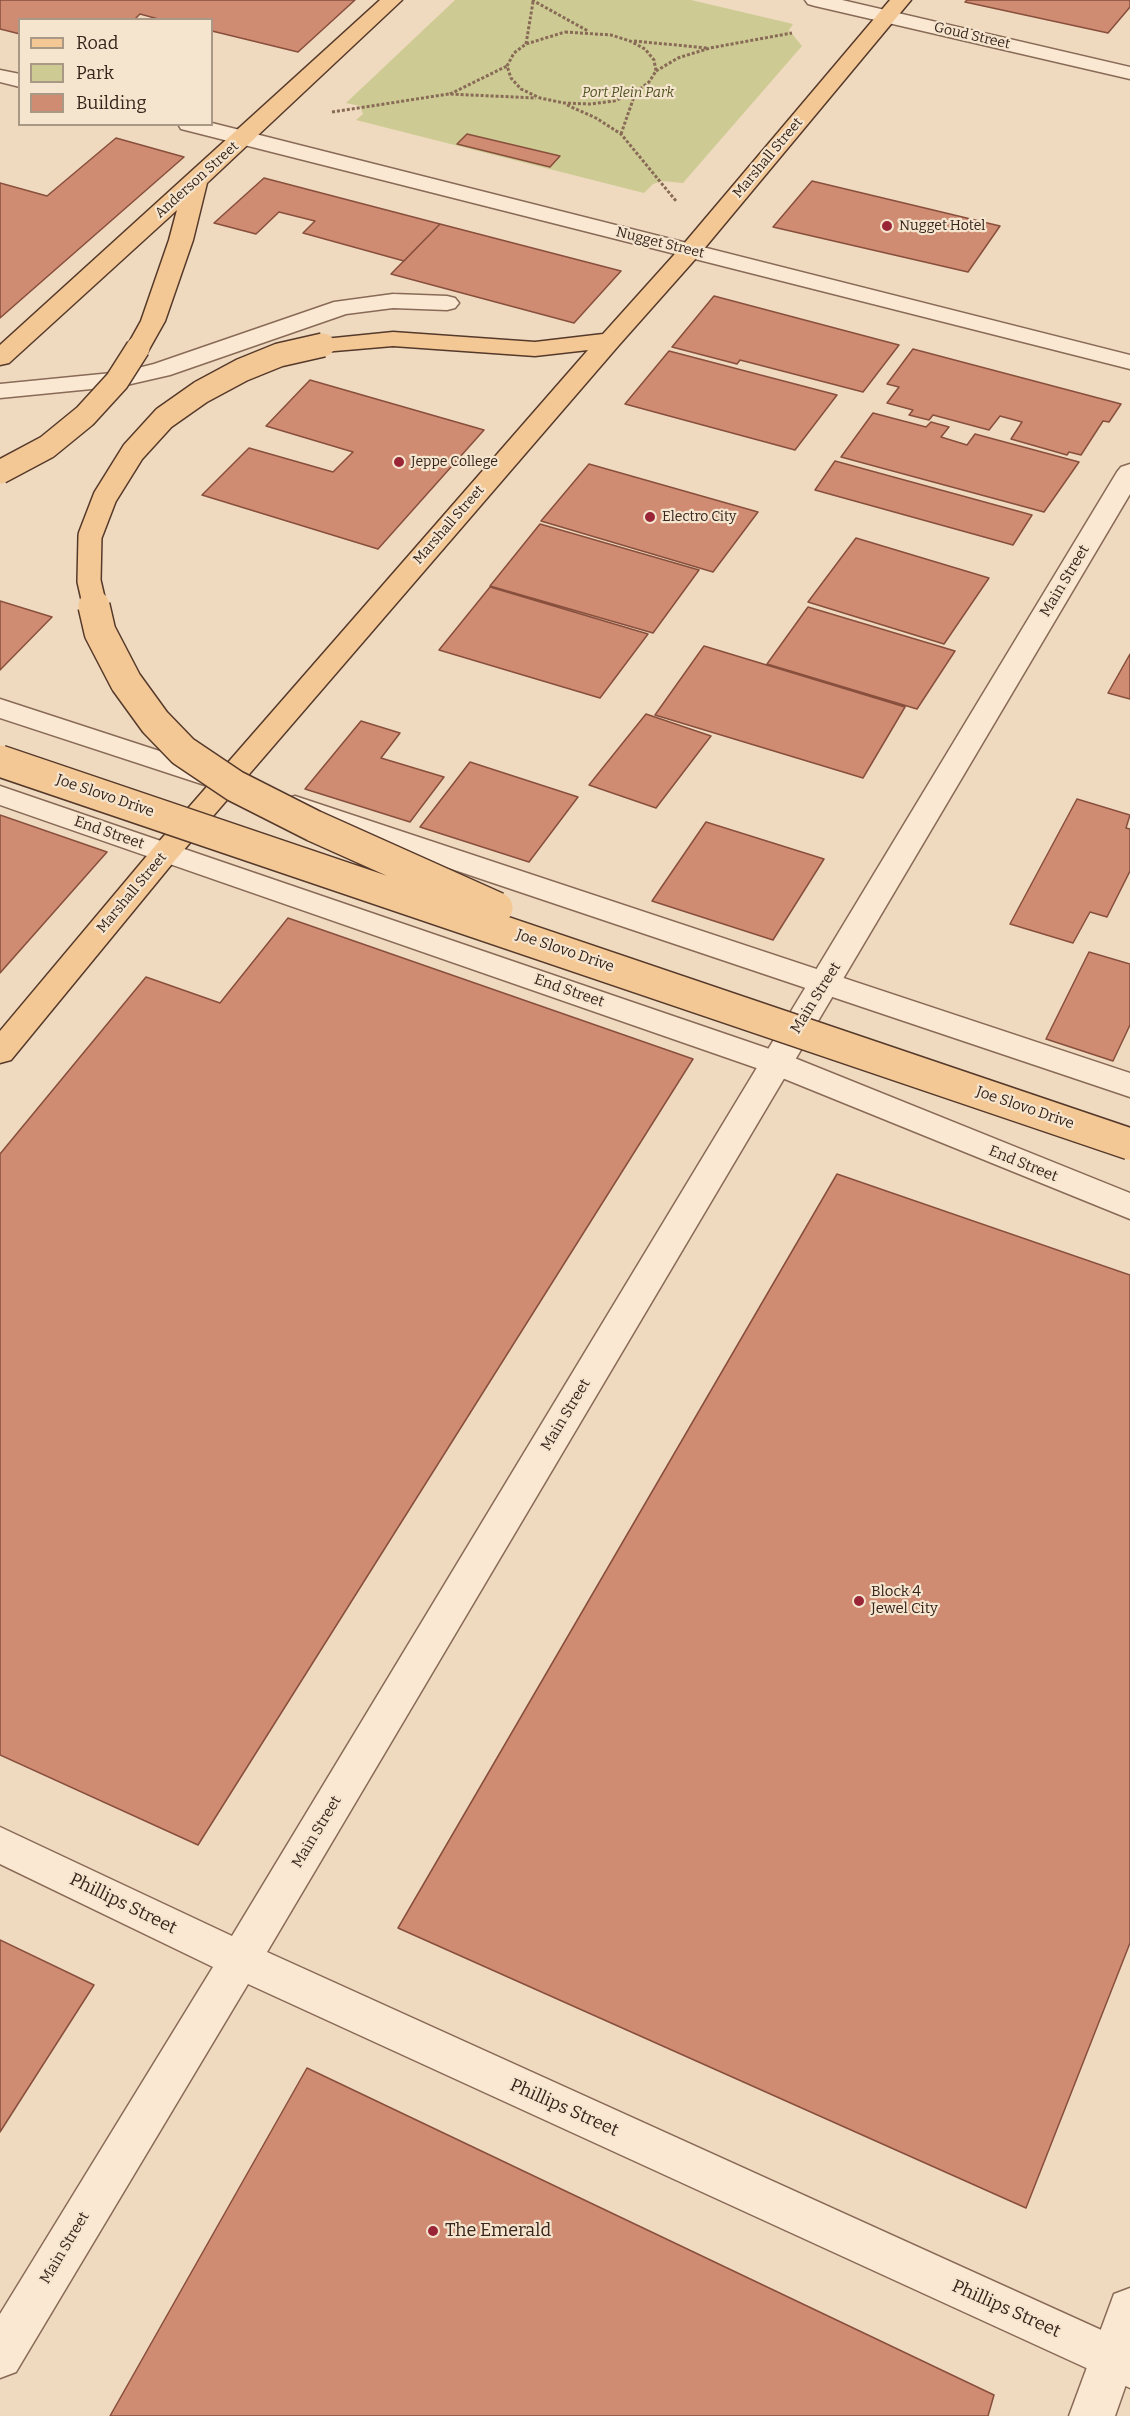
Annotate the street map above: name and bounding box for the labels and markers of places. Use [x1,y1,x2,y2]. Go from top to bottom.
place label: Nugget Hotel [899,218,985,234]
marker: Nugget Hotel [880,219,894,233]
place label: Jeppe College [411,454,498,470]
marker: Jeppe College [392,455,406,469]
place label: Electro City [662,509,736,525]
marker: Electro City [643,510,657,524]
place label: Block 4 Jewel City [871,1583,938,1618]
marker: Block 4 Jewel City [852,1594,866,1608]
place label: The Emerald [445,2220,551,2242]
marker: The Emerald [426,2224,440,2238]

